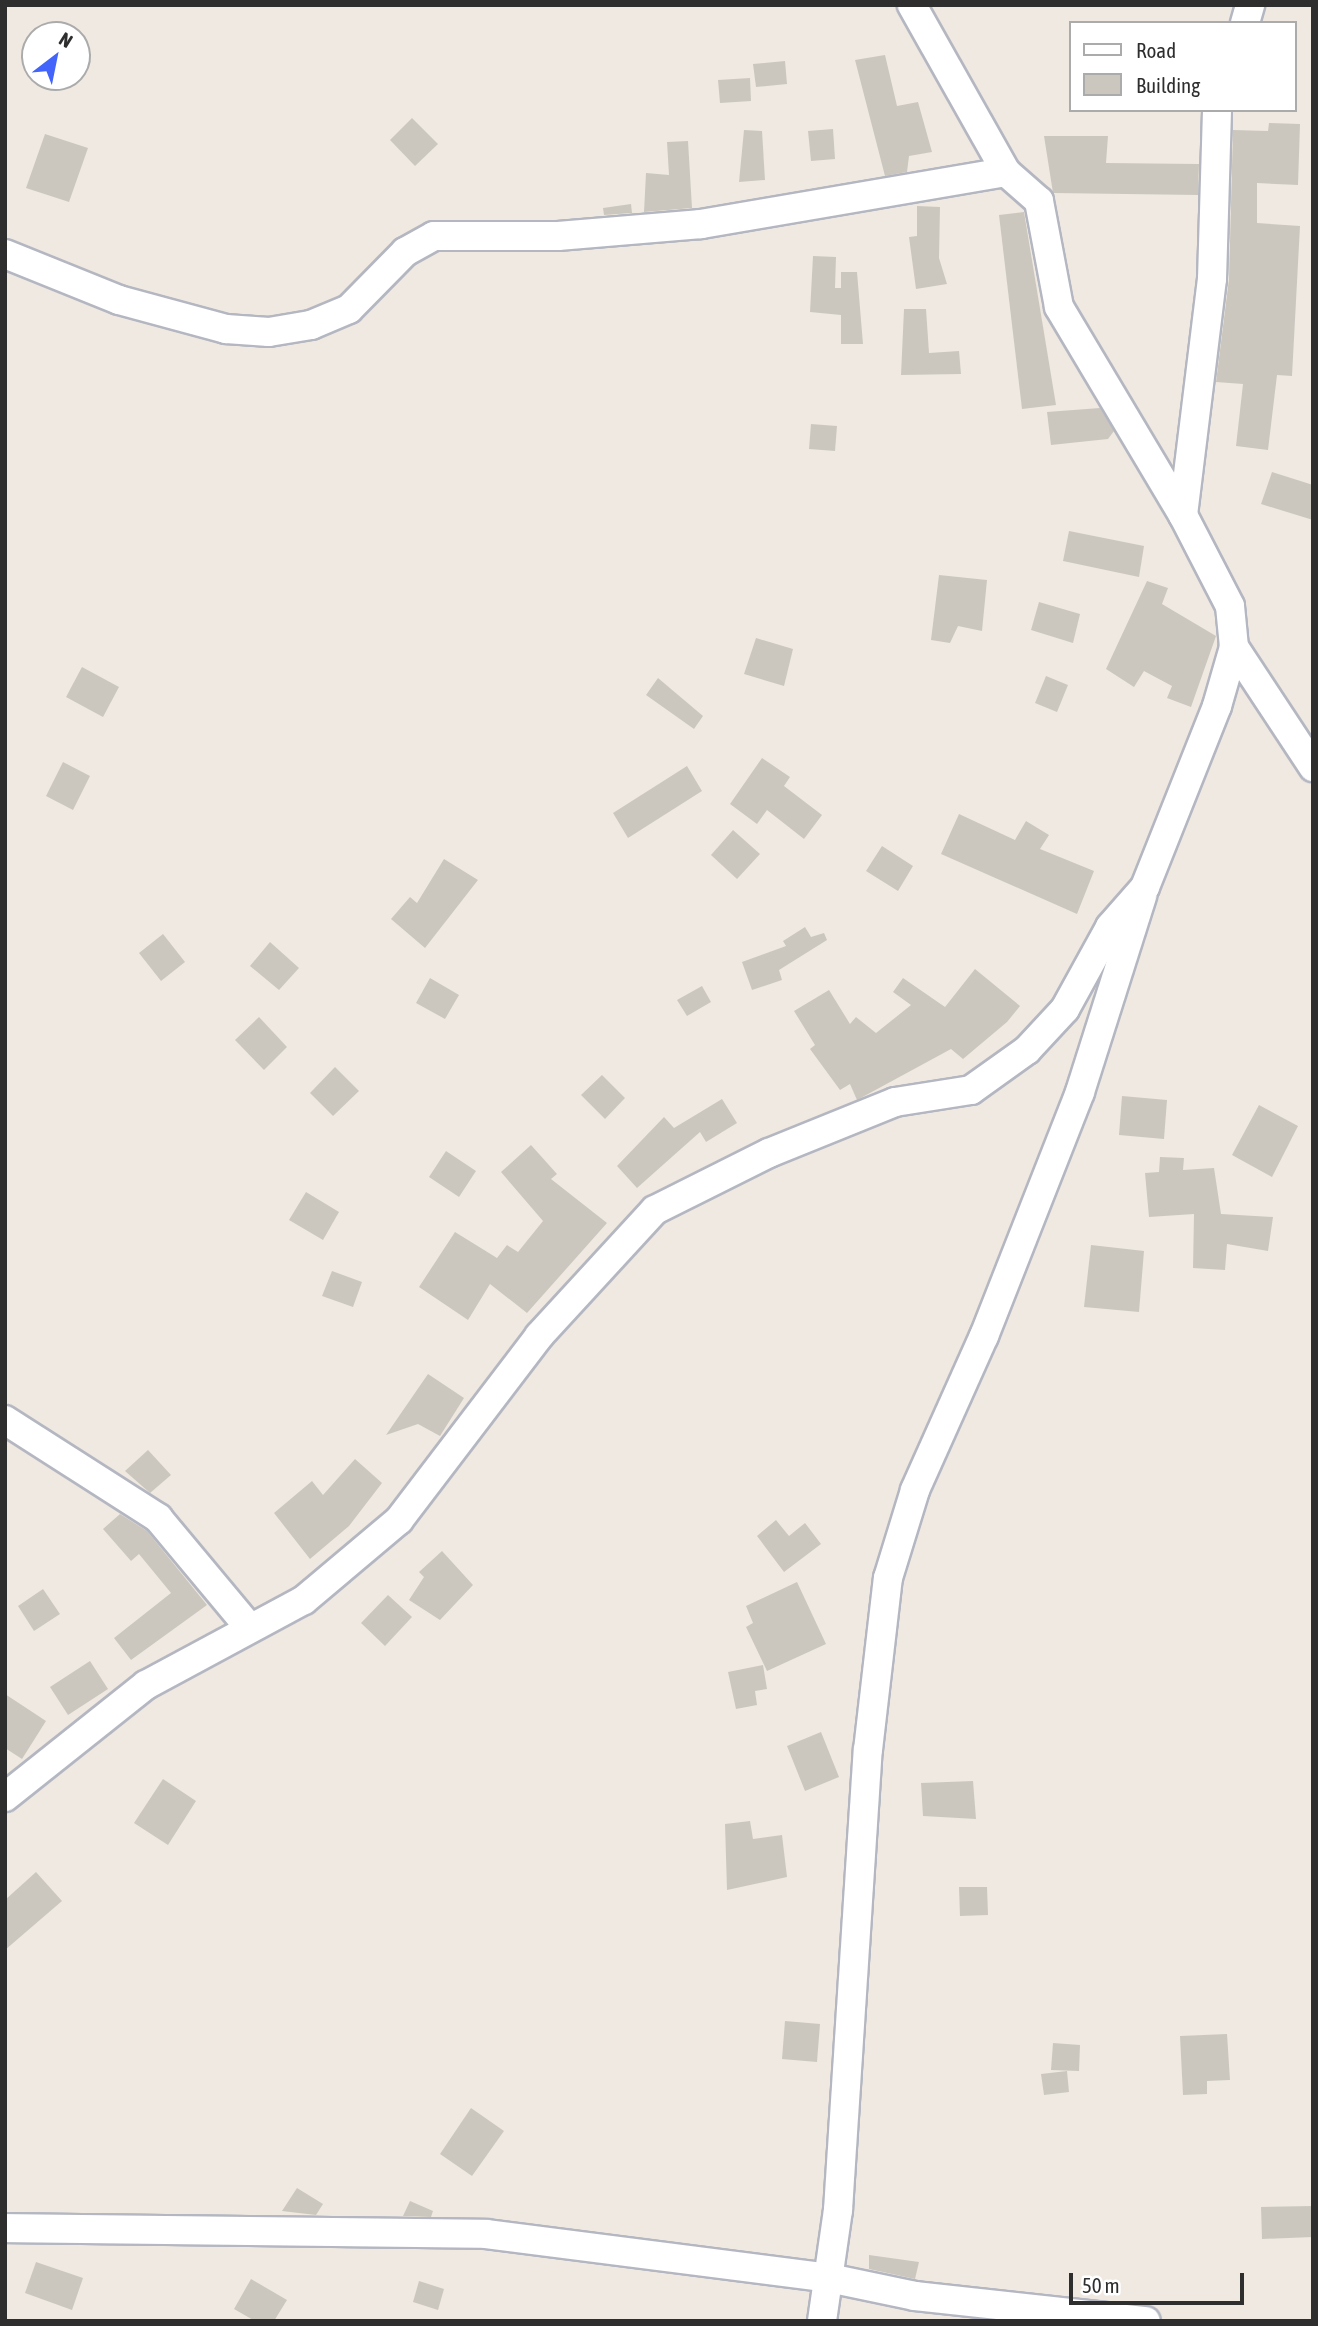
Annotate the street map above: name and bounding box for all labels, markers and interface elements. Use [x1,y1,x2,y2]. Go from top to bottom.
north arrow [21,21,91,91]
legend [1070,21,1297,112]
text: N [55,28,77,52]
text: Road [1136,38,1176,62]
text: Building [1136,73,1200,97]
scale bar [1073,2260,1248,2304]
text: 50 m [1082,2273,1120,2297]

